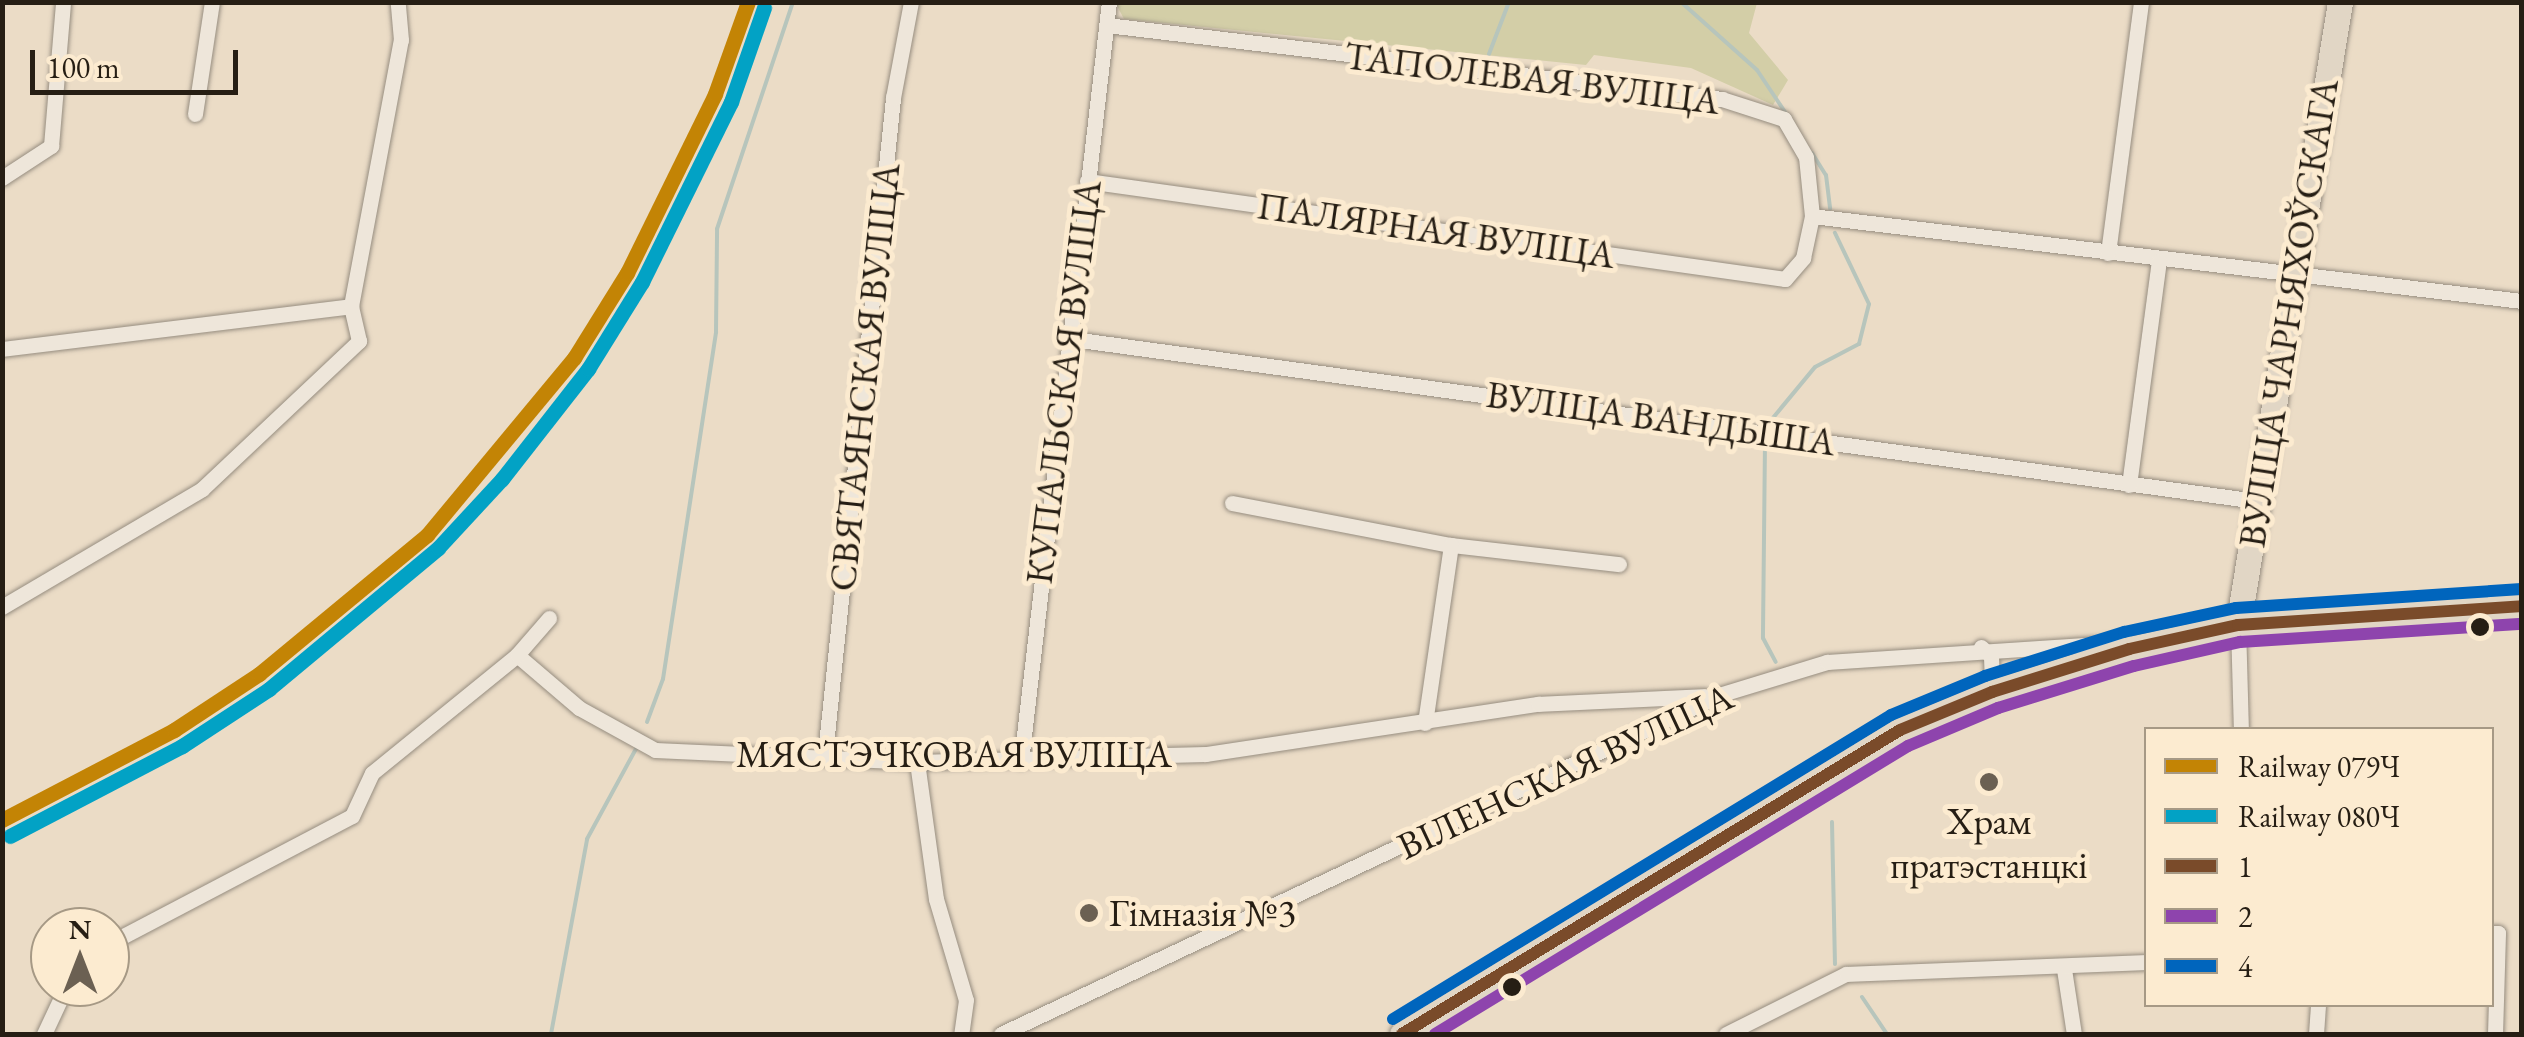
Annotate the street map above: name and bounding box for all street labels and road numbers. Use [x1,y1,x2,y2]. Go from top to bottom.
street label: ТАПОЛЕВАЯ ВУЛІЦА [1342,32,1722,124]
street label: ВУЛІЦА ЧАРНЯХОЎСКАГА [2228,76,2348,550]
street label: СВЯТАЯНСКАЯ ВУЛІЦА [819,161,909,593]
street label: КУПАЛЬСКАЯ ВУЛІЦА [1016,178,1110,586]
street label: ПАЛЯРНАЯ ВУЛІЦА [1254,182,1618,278]
street label: ВУЛІЦА ВАНДЫША [1484,371,1838,465]
street label: ВІЛЕНСКАЯ ВУЛІЦА [1390,673,1740,869]
street label: МЯСТЭЧКОВАЯ ВУЛІЦА [736,731,1172,777]

